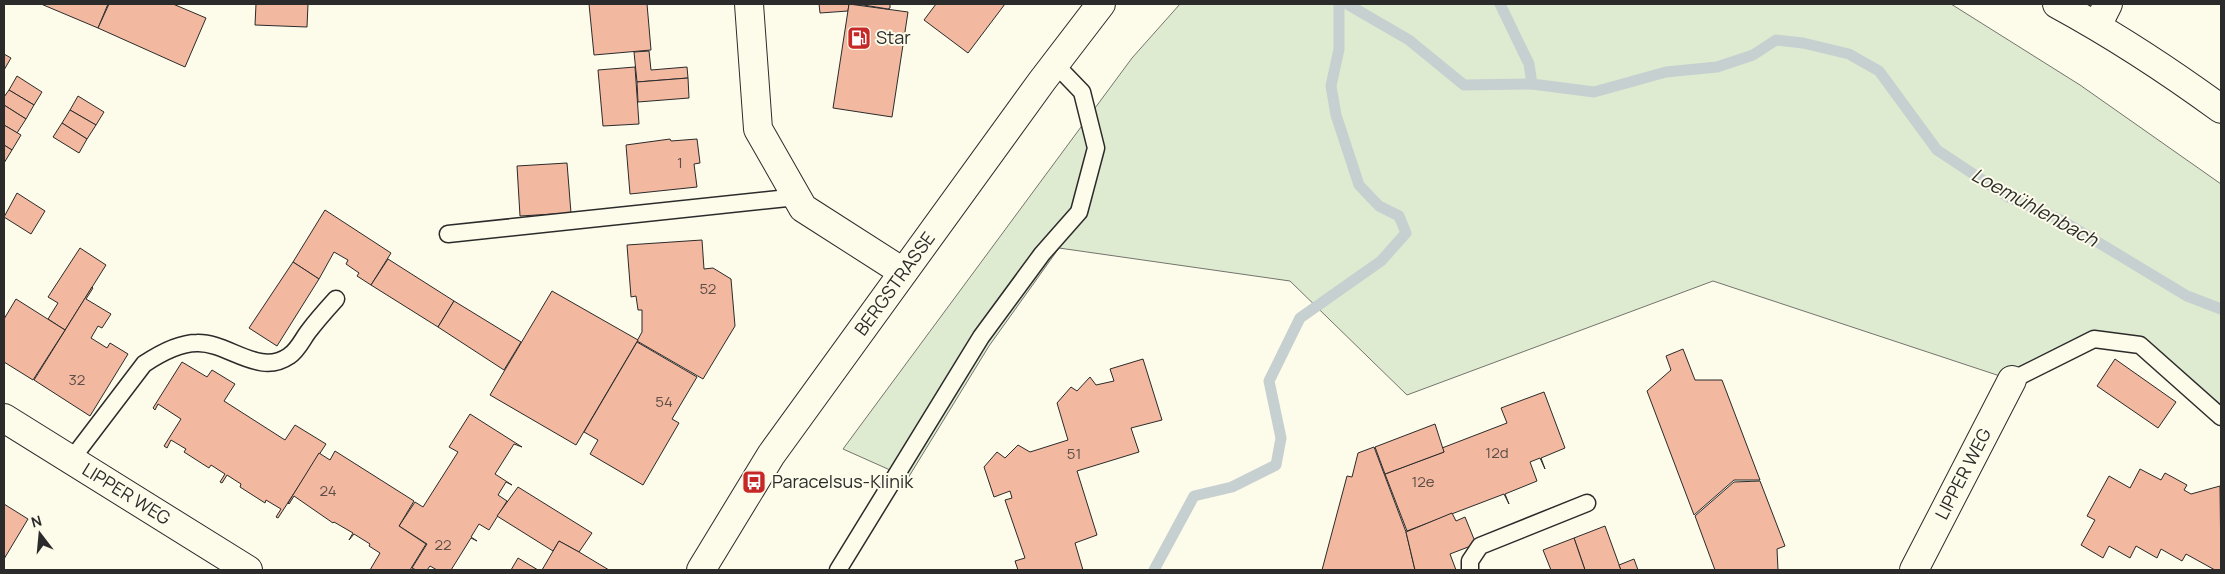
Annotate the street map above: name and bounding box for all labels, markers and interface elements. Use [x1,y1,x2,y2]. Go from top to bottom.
fuel station icon: Star [846,25,872,51]
place label: Star [876,25,911,49]
house number: 1 [677,152,683,173]
water label: Loemühlenbach [1967,162,2103,253]
street label: BERGSTRASSE [849,227,940,340]
house number: 52 [700,278,716,299]
house number: 32 [69,369,85,390]
house number: 54 [655,391,673,412]
street label: LIPPER WEG [1929,424,1996,523]
house number: 12d [1485,442,1509,463]
house number: 51 [1067,443,1081,464]
street label: LIPPER WEG [78,457,176,530]
bus stop icon: Paracelsus-Klinik [741,469,767,495]
place label: Paracelsus-Klinik [772,469,914,493]
house number: 12e [1411,471,1435,492]
house number: 24 [319,480,337,501]
north arrow [15,509,65,559]
text: N [29,511,44,532]
house number: 22 [434,534,452,555]

